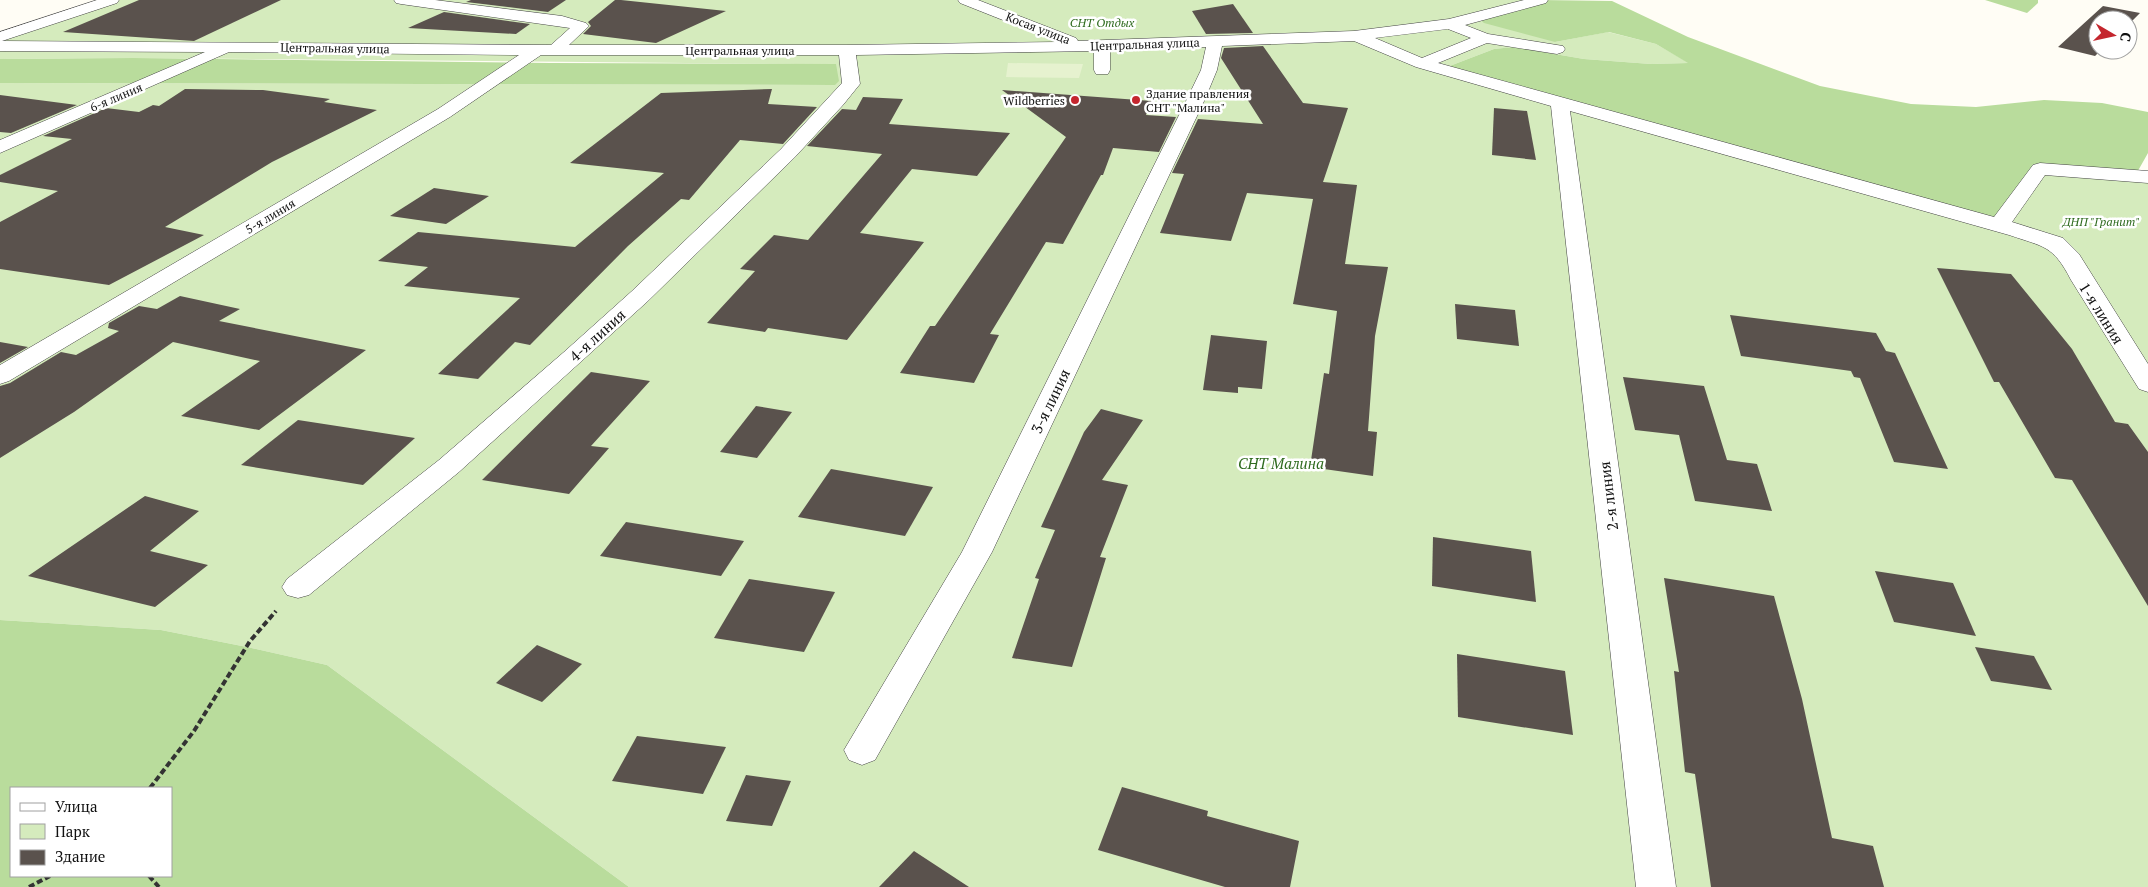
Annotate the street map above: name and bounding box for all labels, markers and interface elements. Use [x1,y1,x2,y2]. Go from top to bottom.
street label: Косая улица [1004,9,1072,47]
north arrow [2088,10,2138,60]
park label: СНТ Отдых [1070,15,1135,30]
text: С [2116,31,2136,43]
street label: Центральная улица [1090,35,1200,53]
street label: Центральная улица [280,40,390,56]
street label: Центральная улица [685,43,795,58]
street label: 6-я линия [88,79,144,115]
place label: Здание правления СНТ "Малина" [1146,86,1249,115]
place label: Wildberries [1003,93,1065,108]
marker: Wildberries [1069,94,1081,106]
marker: Здание правления СНТ "Малина" [1130,94,1142,106]
street label: 5-я линия [242,195,298,237]
park label: ДНП "Гранит" [2061,214,2140,229]
street label: 1-я линия [2075,278,2129,348]
street label: 4-я линия [565,304,629,366]
street label: 3-я линия [1026,365,1074,437]
park label: СНТ Малина [1238,453,1324,473]
street label: 2-я линия [1594,460,1622,532]
legend [10,787,172,877]
text: Улица [55,796,98,816]
text: Парк [55,821,91,841]
text: Здание [55,846,105,866]

